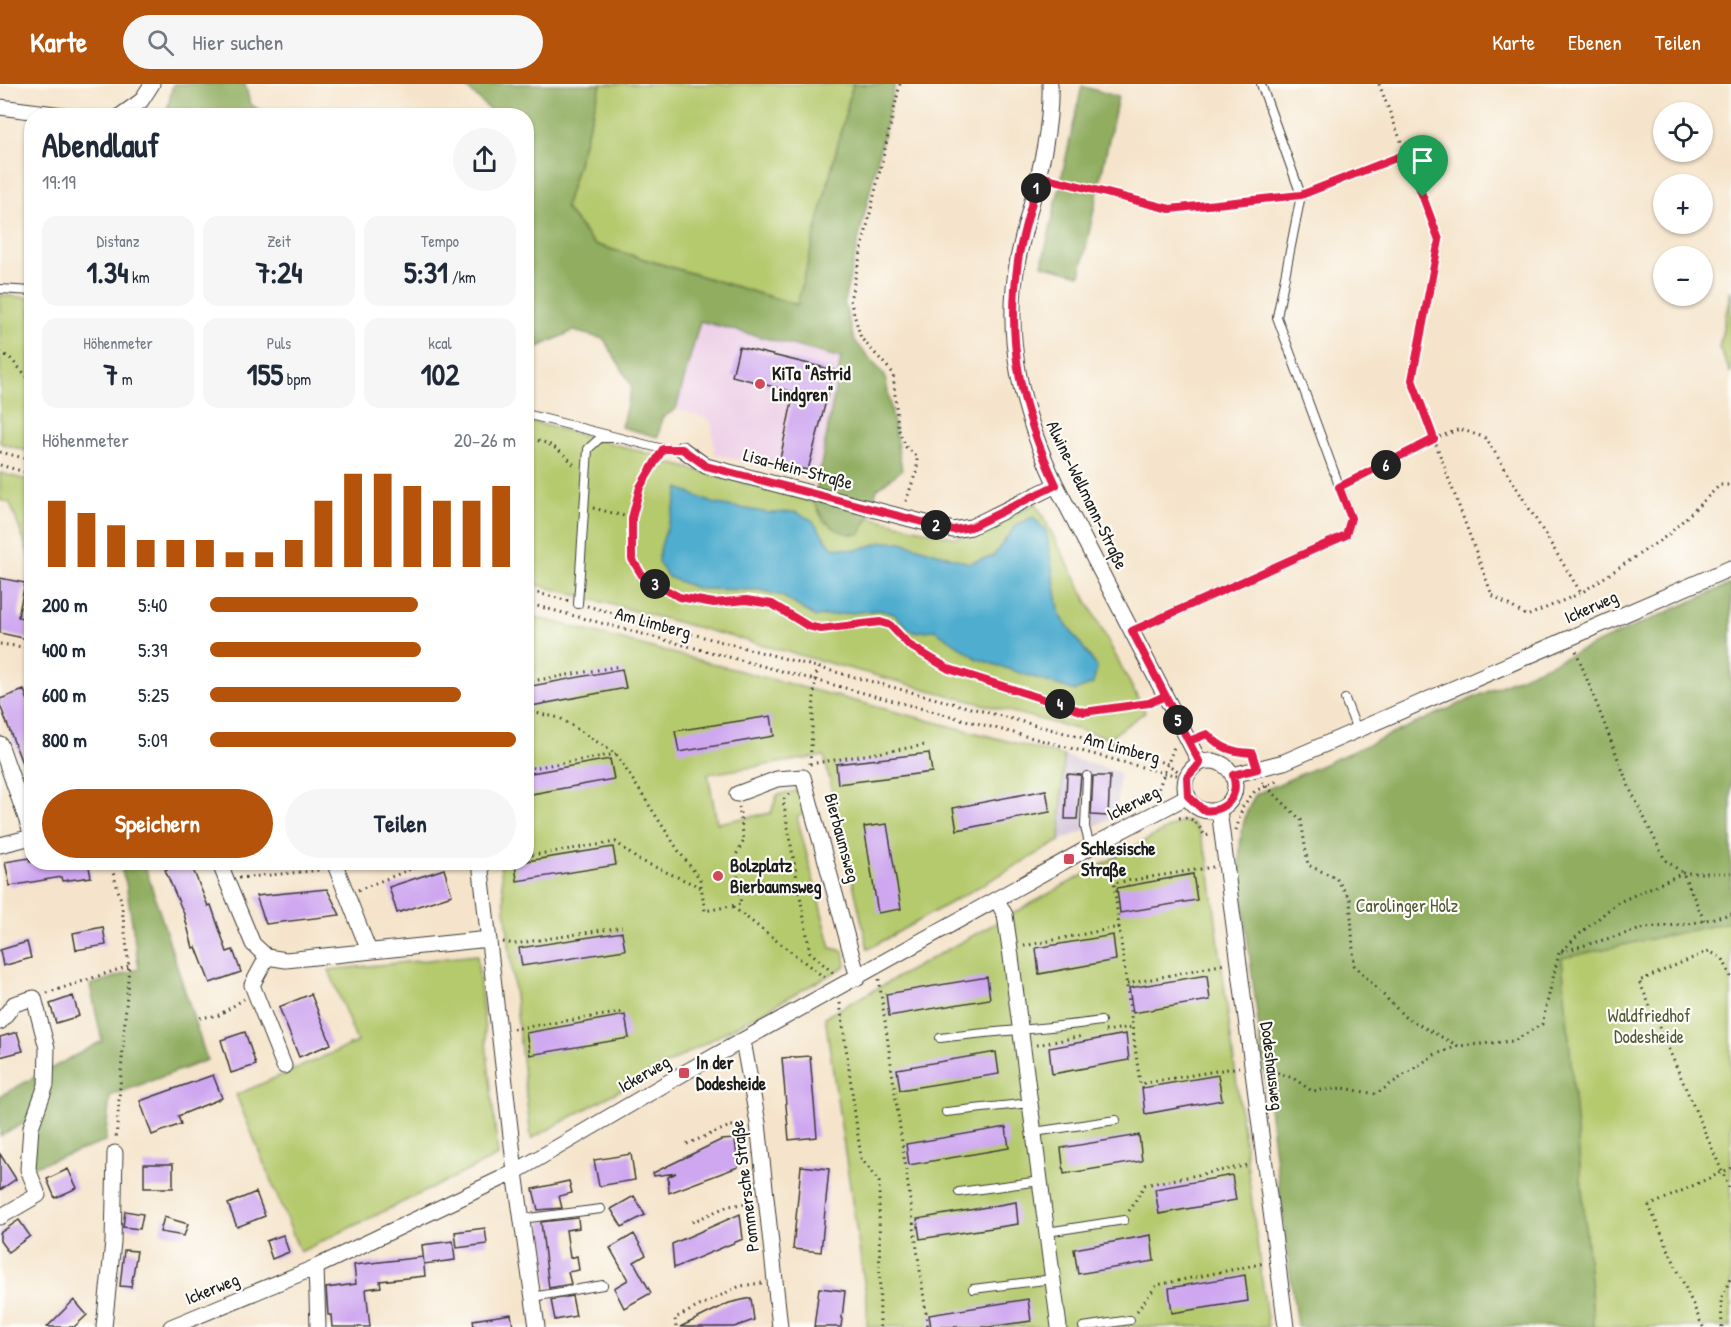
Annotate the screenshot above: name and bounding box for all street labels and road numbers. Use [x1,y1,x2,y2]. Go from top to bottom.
street label: Alwine-Wellmann-Straße [1041,416,1134,573]
street label: Lisa-Hein-Straße [741,442,856,495]
street label: Ickerweg [1560,584,1622,629]
street label: Am Limberg [612,600,694,645]
street label: Am Limberg [1081,725,1163,770]
street label: Ickerweg [1102,779,1164,826]
street label: Bierbaumsweg [819,790,866,885]
street label: Dodeshausweg [1255,1020,1290,1112]
street label: Ickerweg [613,1049,674,1098]
street label: Pommersche Straße [724,1119,765,1253]
street label: Ickerweg [181,1266,243,1311]

